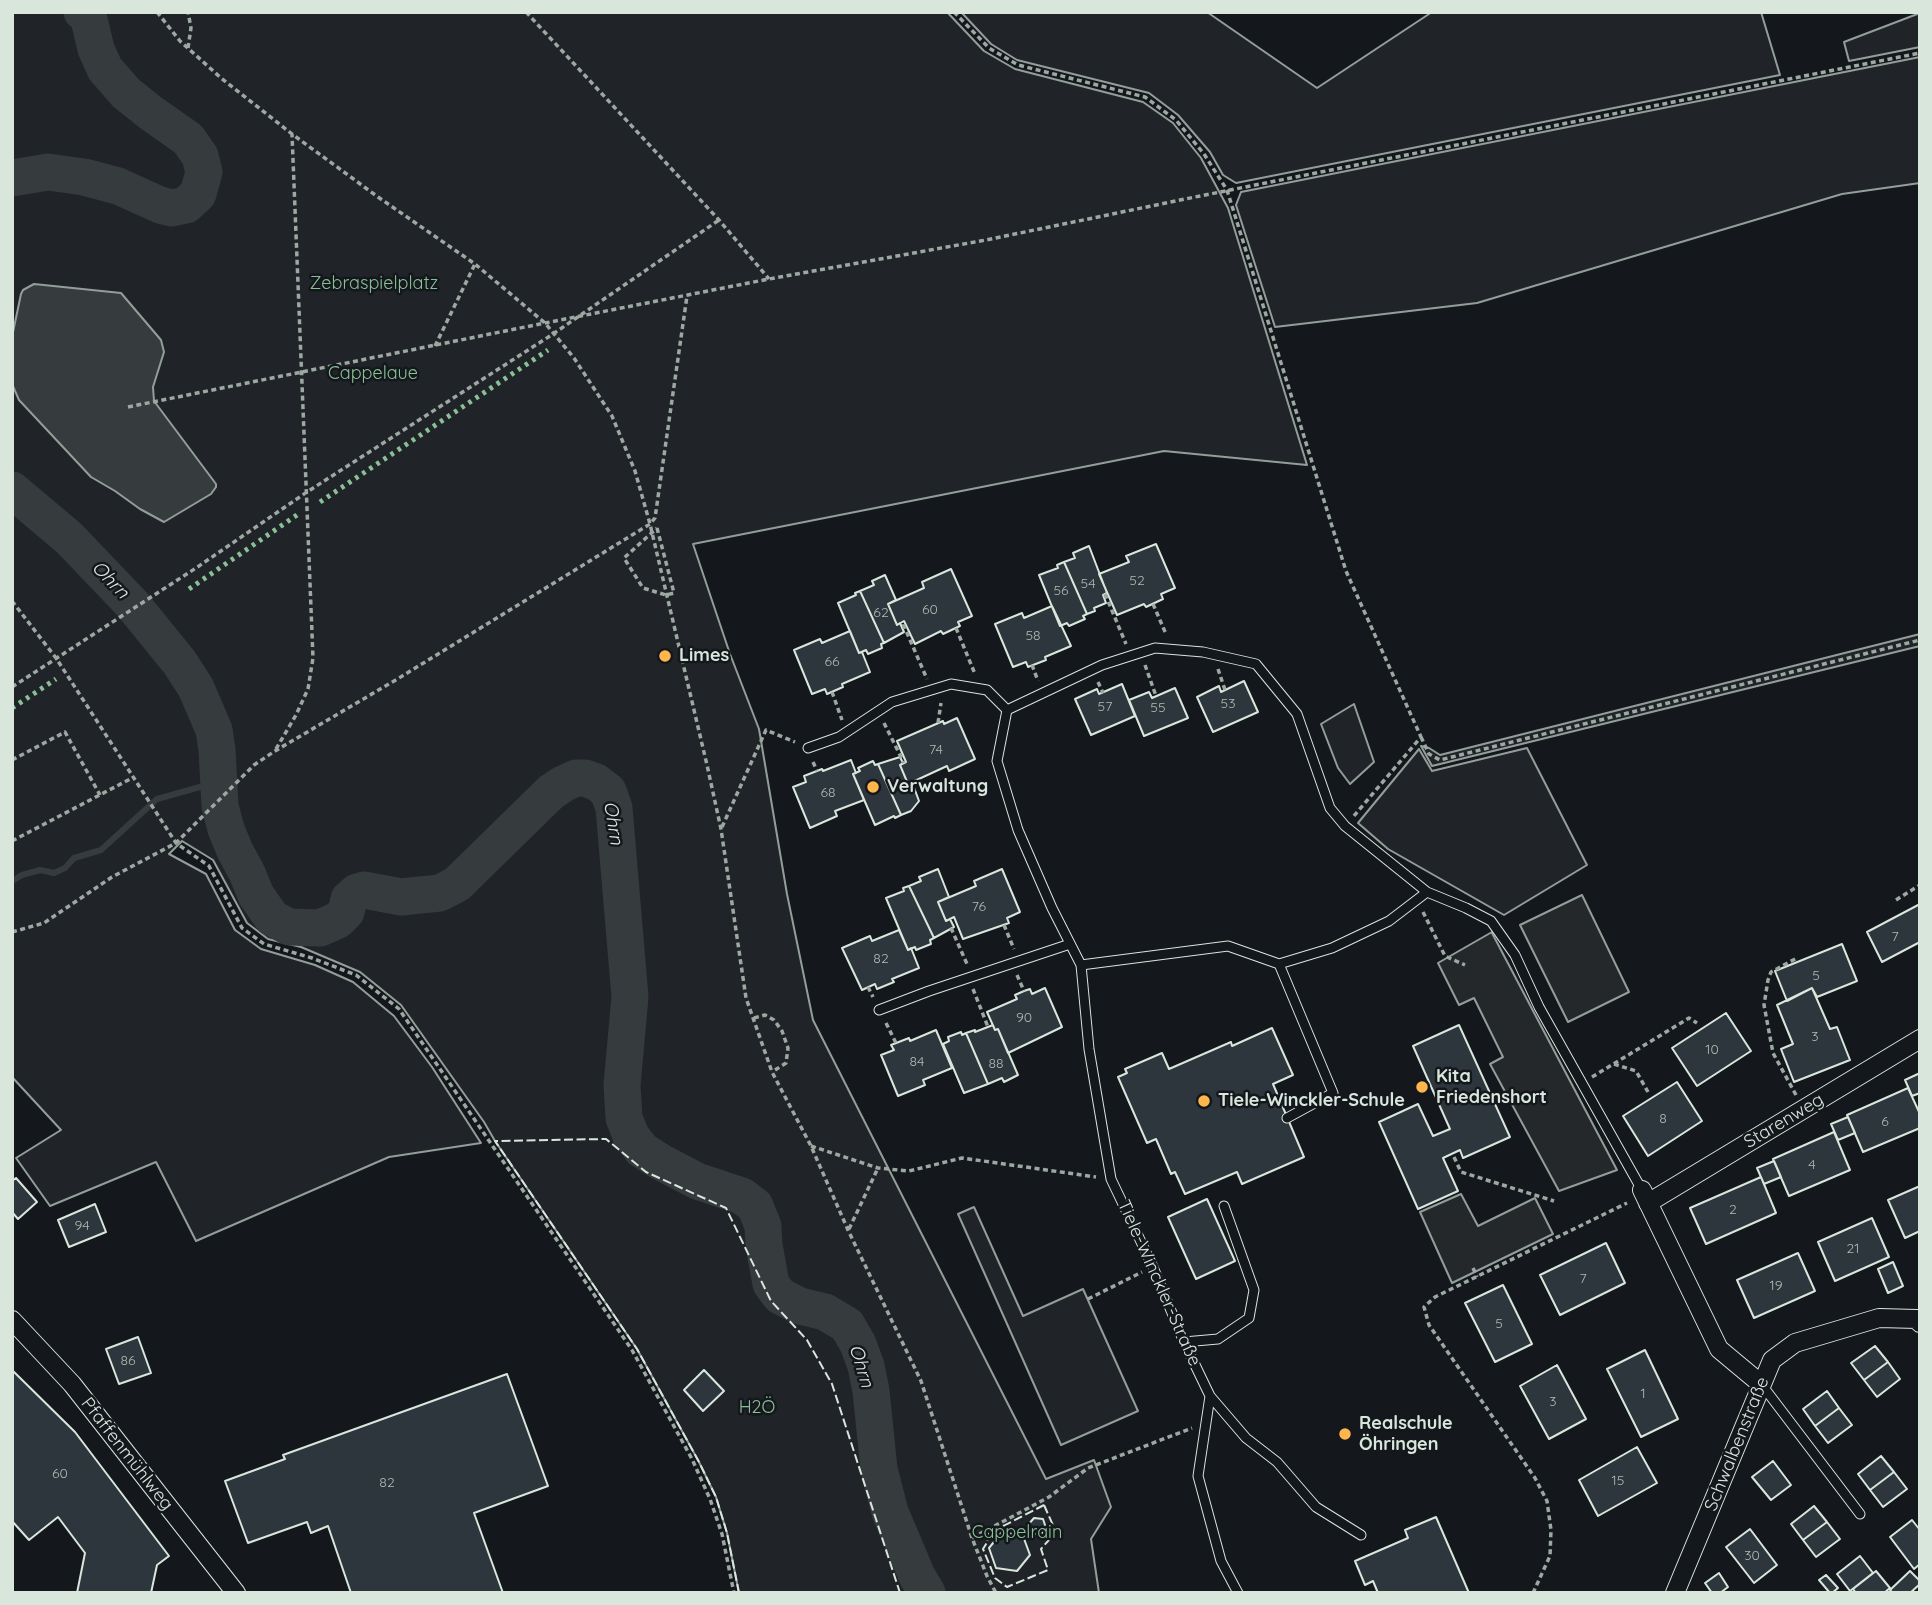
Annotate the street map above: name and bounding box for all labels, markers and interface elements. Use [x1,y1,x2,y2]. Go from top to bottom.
park label: Zebraspielplatz [310,273,438,295]
park label: Cappelaue [328,363,418,385]
water label: Ohrn [87,556,133,604]
house number: 52 [1129,573,1145,589]
house number: 54 [1080,576,1096,592]
house number: 56 [1053,583,1069,599]
house number: 60 [922,602,938,618]
house number: 62 [873,605,889,621]
house number: 58 [1025,628,1041,644]
place label: Limes [679,645,729,667]
marker: Limes [657,648,673,664]
house number: 66 [824,654,840,670]
house number: 53 [1221,696,1235,712]
house number: 57 [1098,699,1112,715]
house number: 55 [1150,700,1166,716]
house number: 74 [929,742,943,758]
place label: Verwaltung [887,776,988,798]
marker: Verwaltung [865,779,881,795]
house number: 68 [820,785,836,801]
water label: Ohrn [598,800,628,846]
house number: 76 [972,899,986,915]
house number: 7 [1891,929,1899,945]
house number: 82 [873,951,889,967]
house number: 5 [1812,968,1820,984]
house number: 90 [1016,1010,1032,1026]
house number: 3 [1811,1029,1819,1045]
house number: 10 [1705,1042,1719,1058]
house number: 84 [910,1054,924,1070]
house number: 88 [988,1056,1004,1072]
place label: Kita Friedenshort [1436,1066,1547,1108]
marker: Kita Friedenshort [1414,1079,1430,1095]
street label: Starenweg [1740,1089,1828,1153]
place label: Tiele-Winckler-Schule [1218,1090,1405,1112]
marker: Tiele-Winckler-Schule [1196,1093,1212,1109]
house number: 8 [1659,1111,1667,1127]
house number: 6 [1881,1114,1889,1130]
house number: 4 [1808,1157,1816,1173]
street label: Tiele-Winckler-Straße [1113,1197,1205,1369]
house number: 2 [1729,1202,1737,1218]
house number: 94 [74,1218,90,1234]
house number: 21 [1847,1241,1859,1257]
house number: 7 [1579,1271,1587,1287]
house number: 19 [1770,1278,1782,1294]
house number: 5 [1495,1316,1503,1332]
water label: Ohrn [844,1342,878,1390]
house number: 86 [120,1353,136,1369]
street label: Schwalbenstraße [1700,1374,1774,1514]
house number: 1 [1640,1386,1646,1402]
street label: Pfaffenmühlweg [76,1393,178,1515]
house number: 3 [1549,1394,1557,1410]
park label: H2Ö [739,1397,775,1419]
place label: Realschule Öhringen [1359,1413,1453,1456]
marker: Realschule Öhringen [1337,1426,1353,1442]
house number: 60 [52,1466,68,1482]
house number: 15 [1612,1473,1624,1489]
house number: 82 [379,1475,395,1491]
park label: Cappelrain [972,1522,1062,1544]
house number: 30 [1744,1548,1760,1564]

